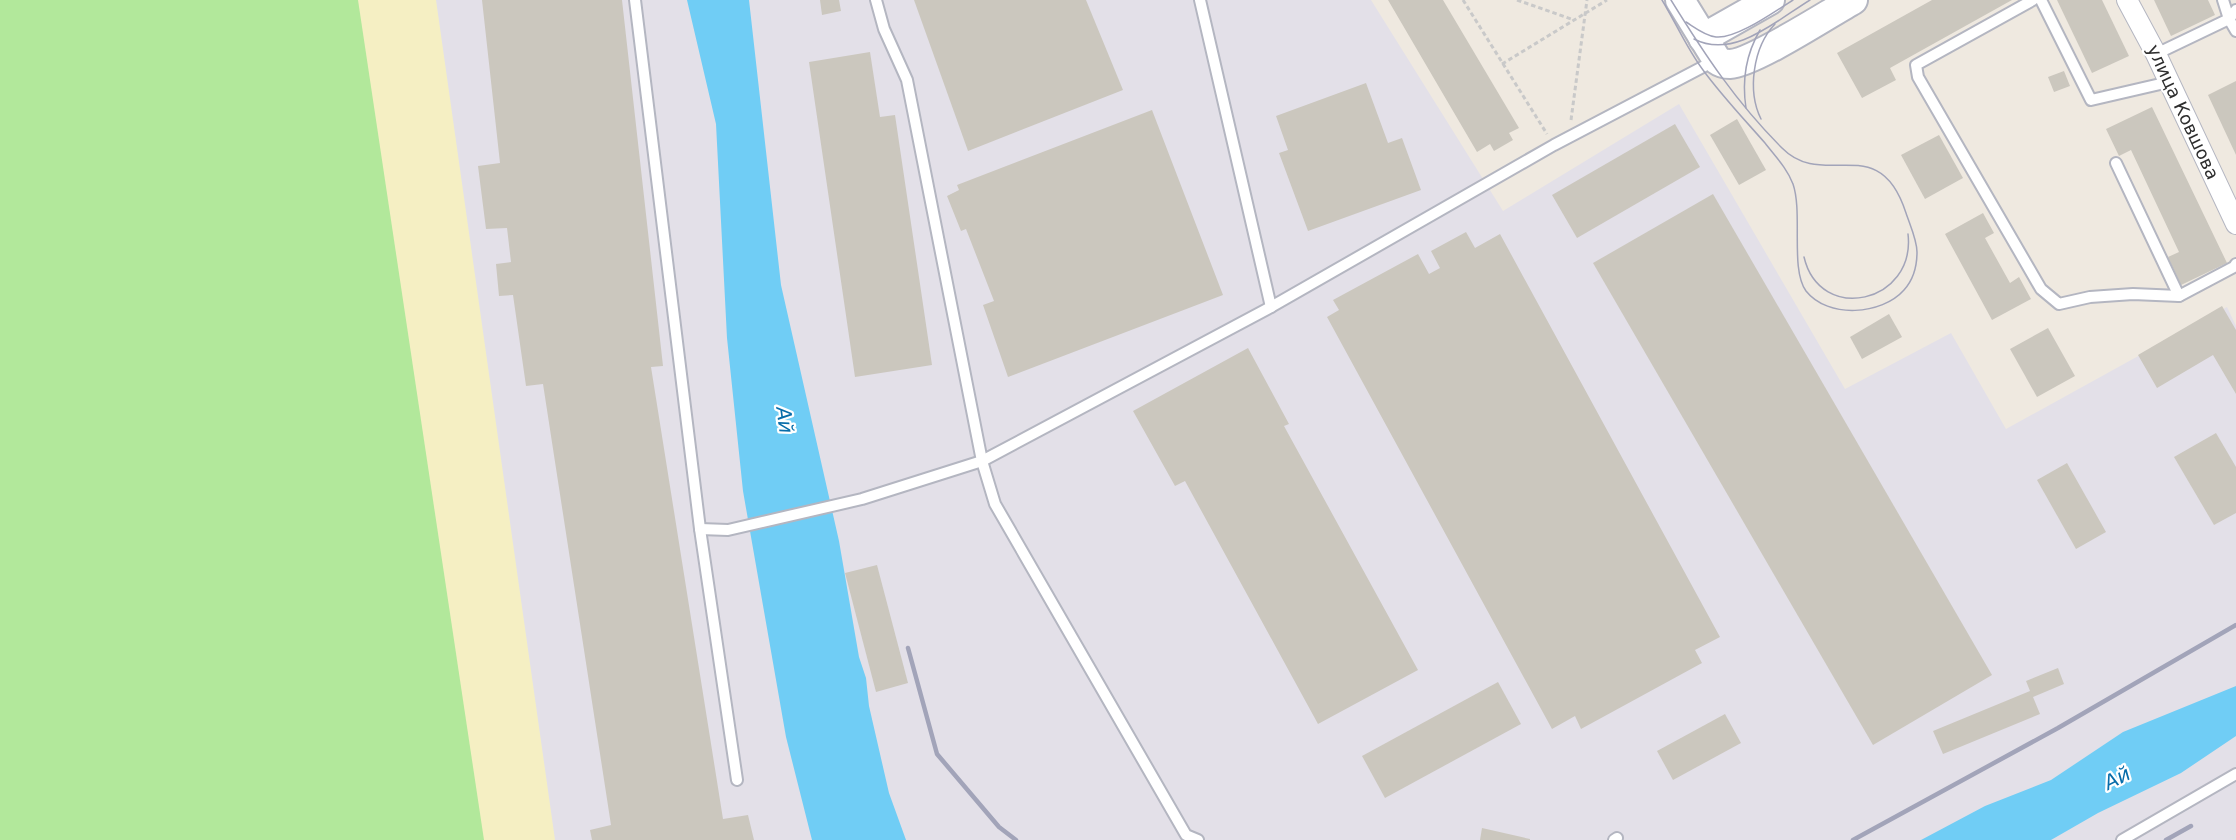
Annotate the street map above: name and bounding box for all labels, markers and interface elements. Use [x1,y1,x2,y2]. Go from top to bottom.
street label: улица Ковшова [2143,41,2224,183]
water label: Ай [771,403,799,435]
water label: Ай [2098,761,2134,796]

